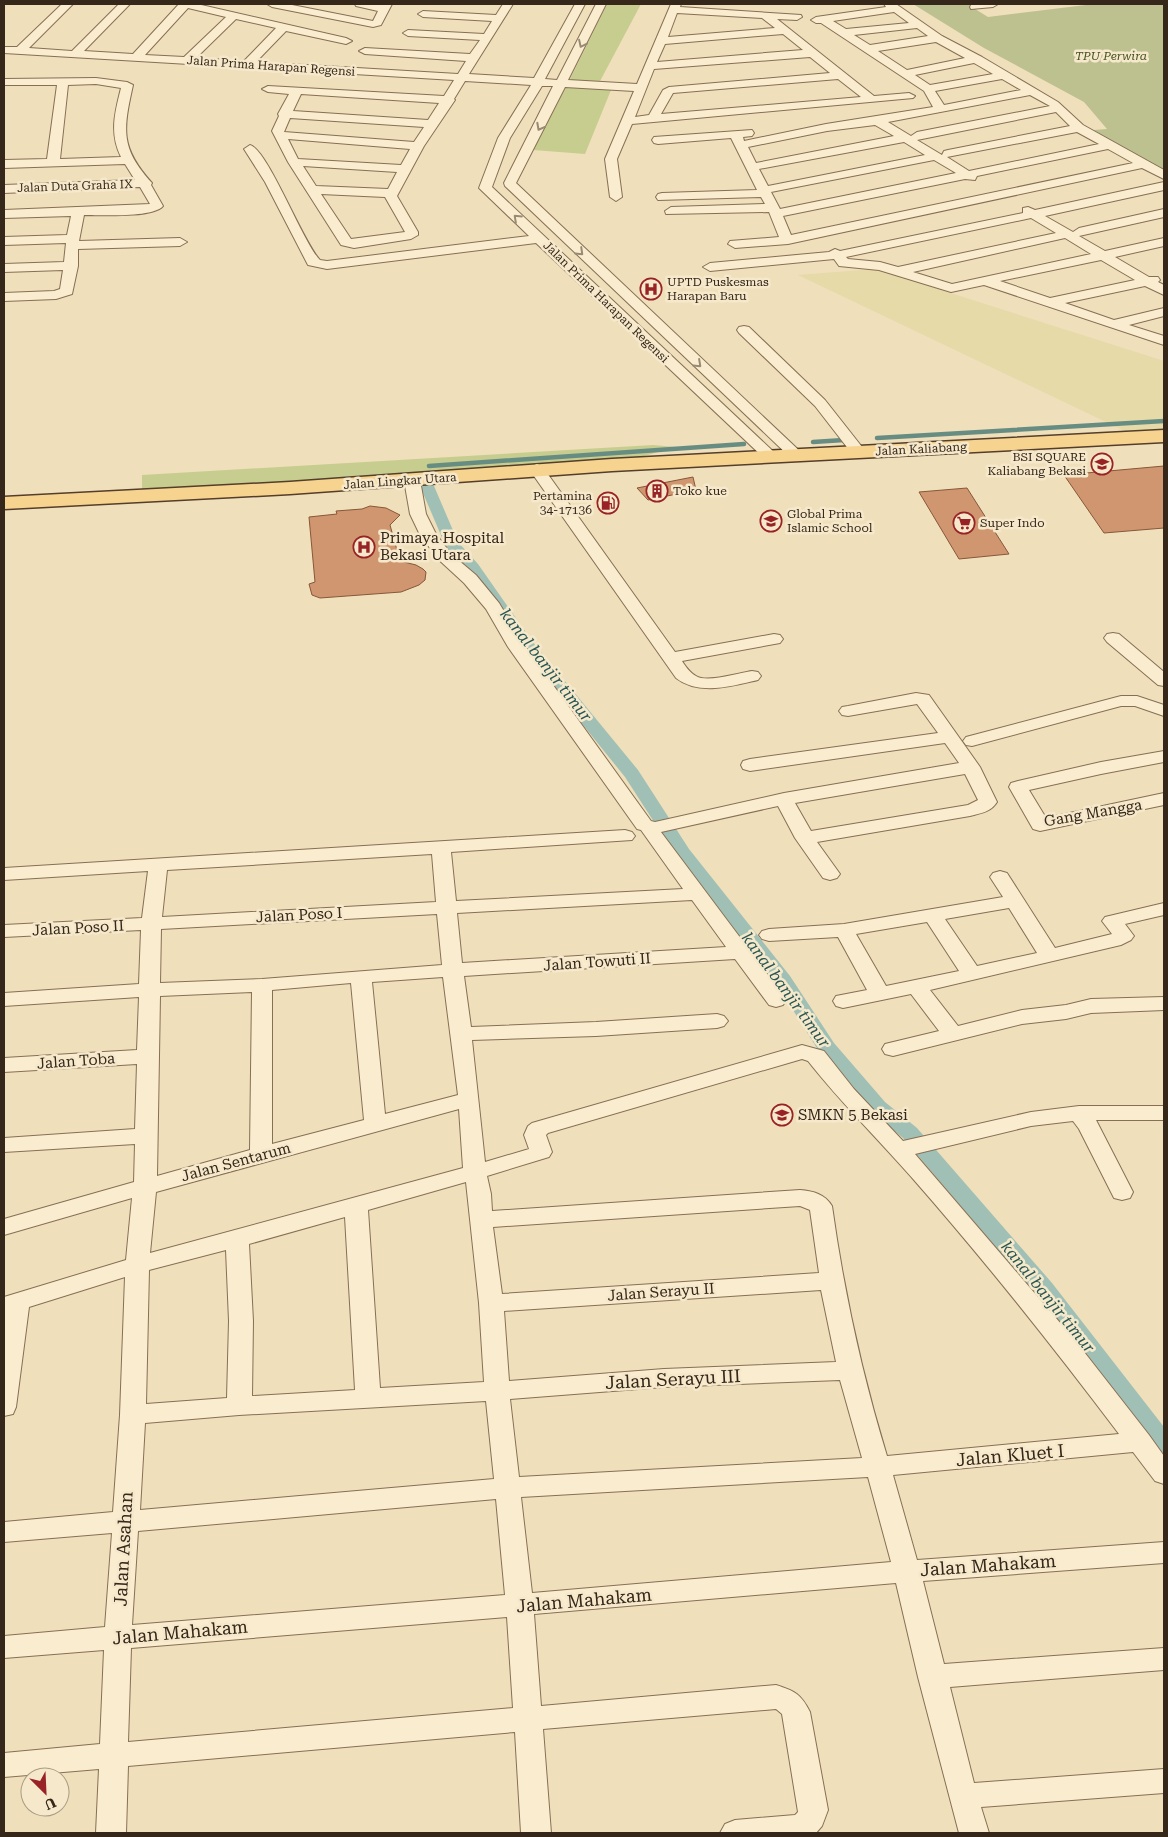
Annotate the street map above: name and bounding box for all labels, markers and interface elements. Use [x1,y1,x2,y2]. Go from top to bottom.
one-way arrow [578,39,588,48]
park label: TPU Perwira [1075,49,1147,63]
street label: Jalan Prima Harapan Regensi [186,53,356,79]
one-way arrow [536,121,546,130]
street label: Jalan Duta Graha IX [17,177,133,195]
one-way arrow [514,215,523,224]
street label: Jalan Prima Harapan Regensi [540,238,672,366]
one-way arrow [574,247,583,256]
place label: UPTD Puskesmas Harapan Baru [667,275,769,303]
hospital icon: UPTD Puskesmas Harapan Baru [639,277,663,301]
one-way arrow [693,358,702,367]
street label: Jalan Kaliabang [875,440,967,458]
place label: BSI SQUARE Kaliabang Bekasi [987,450,1086,478]
school or university icon: BSI SQUARE Kaliabang Bekasi [1090,452,1114,476]
street label: Jalan Lingkar Utara [343,470,457,492]
building icon: Toko kue [645,479,669,503]
place label: Toko kue [673,484,727,498]
place label: Pertamina 34-17136 [533,489,592,517]
fuel station icon: Pertamina 34-17136 [596,491,620,515]
place label: Global Prima Islamic School [787,507,873,535]
school or university icon: Global Prima Islamic School [759,509,783,533]
supermarket icon: Super Indo [952,511,976,535]
place label: Super Indo [980,516,1045,530]
place label: Primaya Hospital Bekasi Utara [380,529,504,564]
hospital icon: Primaya Hospital Bekasi Utara [352,535,376,559]
water label: kanal banjir timur [496,605,596,725]
street label: Gang Mangga [1043,796,1143,830]
street label: Jalan Poso I [255,904,343,926]
street label: Jalan Poso II [31,917,125,939]
water label: kanal banjir timur [738,929,834,1052]
street label: Jalan Towuti II [543,949,651,975]
street label: Jalan Toba [36,1049,116,1073]
school or university icon: SMKN 5 Bekasi [770,1103,794,1127]
place label: SMKN 5 Bekasi [798,1106,908,1124]
street label: Jalan Sentarum [179,1139,293,1185]
water label: kanal banjir timur [997,1237,1099,1357]
street label: Jalan Serayu II [607,1279,715,1305]
street label: Jalan Serayu III [605,1365,741,1393]
street label: Jalan Kluet I [955,1440,1065,1470]
street label: Jalan Asahan [110,1491,137,1607]
street label: Jalan Mahakam [919,1550,1057,1580]
street label: Jalan Mahakam [515,1584,653,1616]
street label: Jalan Mahakam [111,1616,249,1648]
north arrow [20,1767,70,1817]
text: U [42,1794,58,1813]

